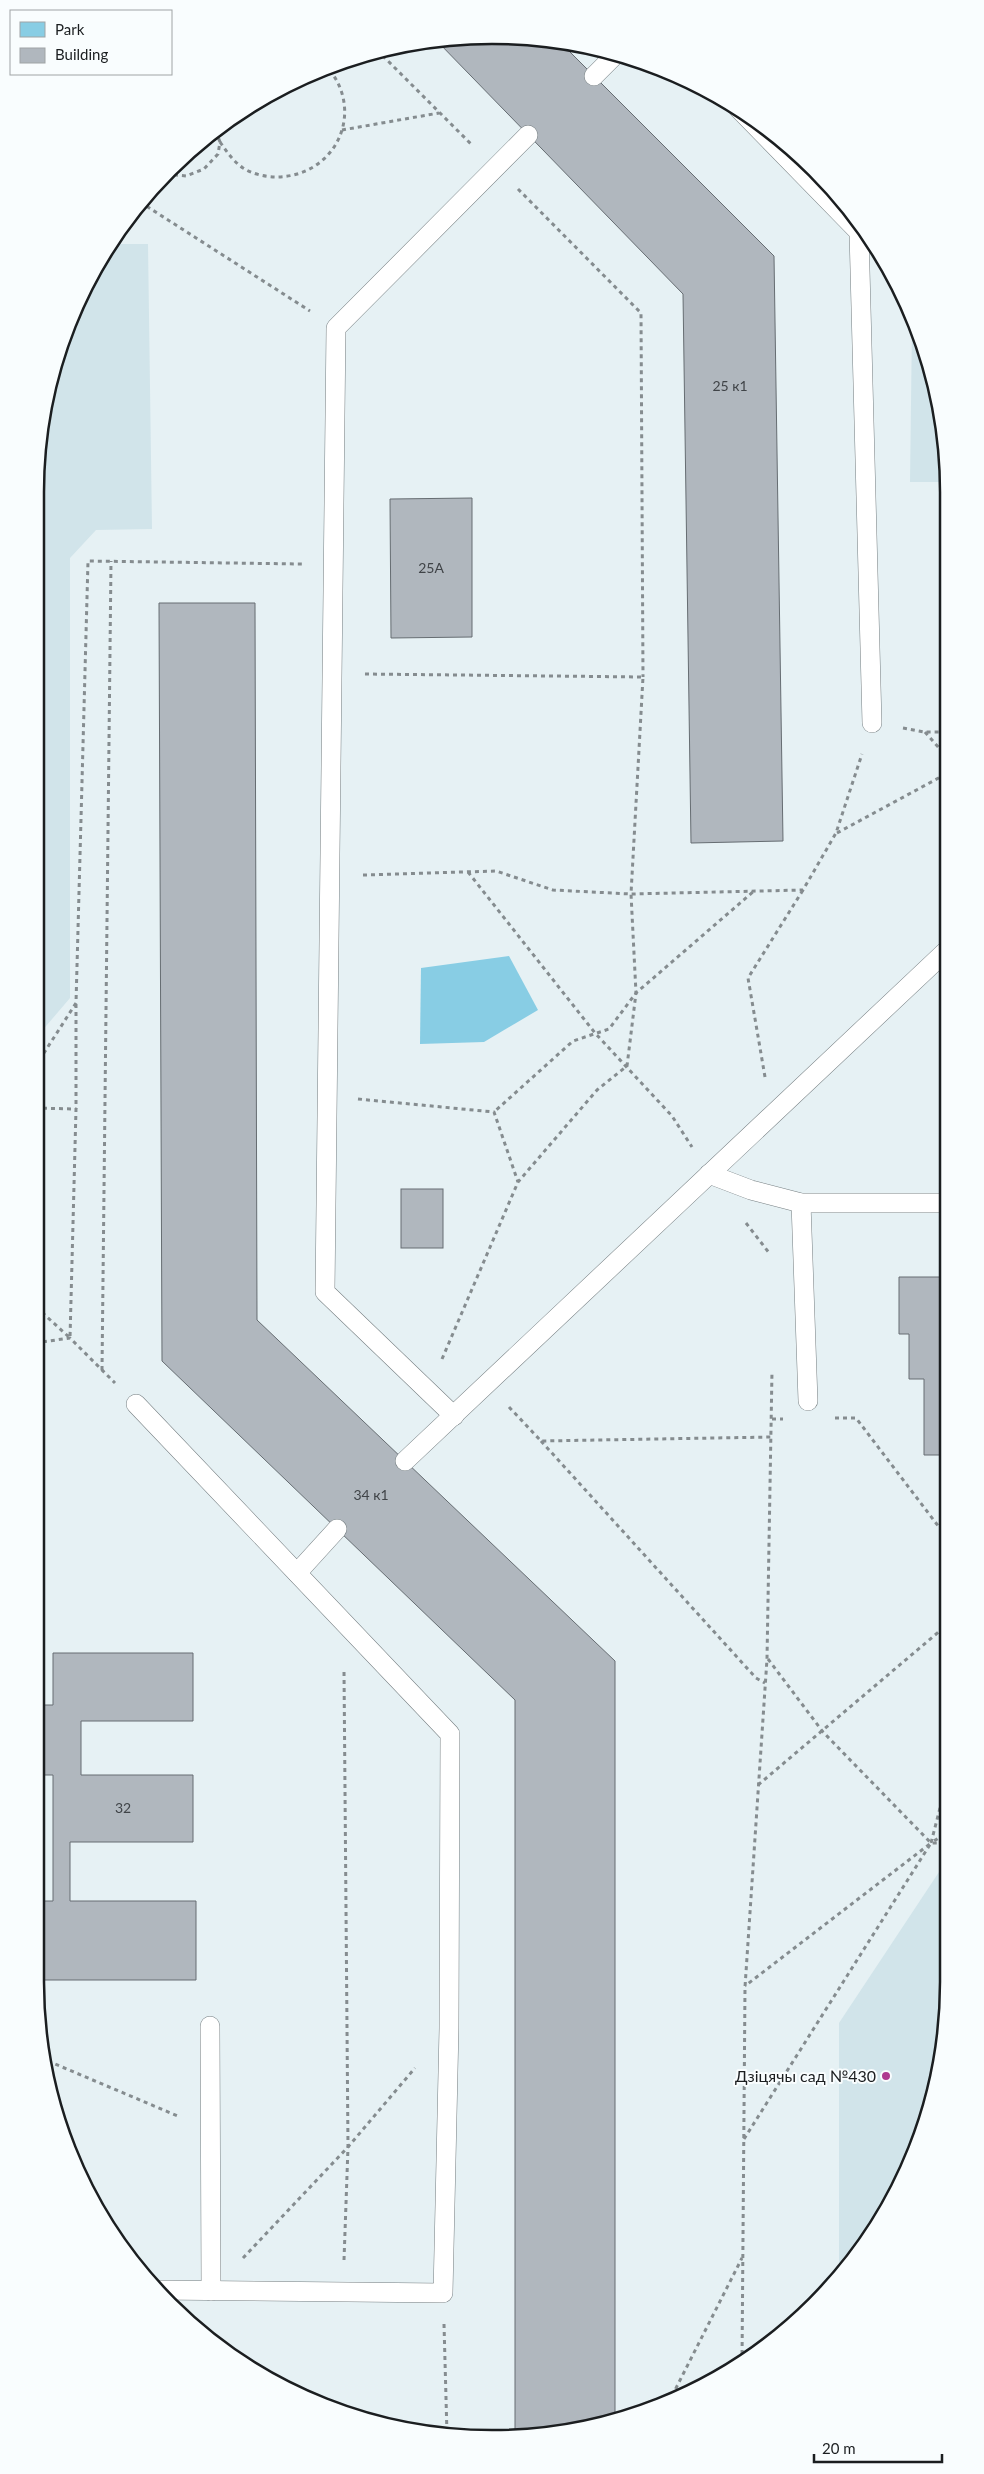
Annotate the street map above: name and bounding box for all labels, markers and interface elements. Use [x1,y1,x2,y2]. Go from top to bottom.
legend [10,10,172,75]
text: Park [55,20,85,38]
text: Building [55,45,108,63]
house number: 25 к1 [712,377,748,394]
house number: 25А [418,559,444,576]
house number: 34 к1 [353,1486,389,1503]
house number: 32 [115,1799,131,1816]
place label: Дзіцячы сад №430 [735,2066,876,2085]
marker: Дзіцячы сад №430 [880,2070,892,2082]
scale bar [814,2432,942,2464]
text: 20 m [822,2439,856,2457]

